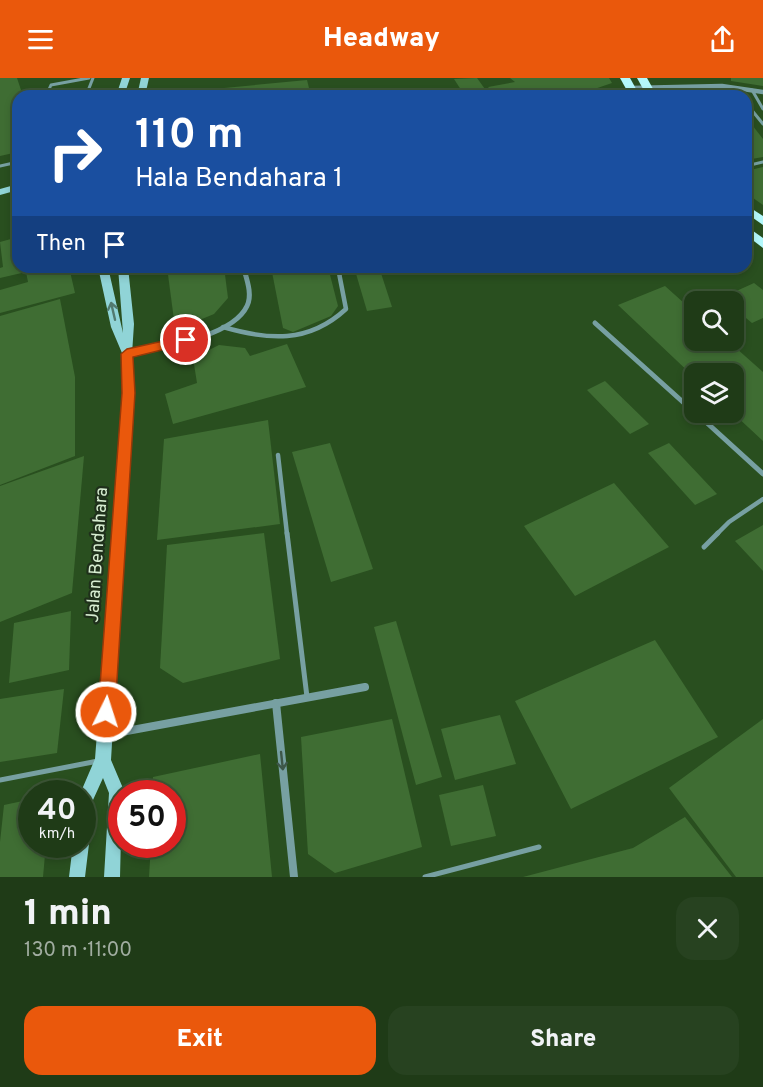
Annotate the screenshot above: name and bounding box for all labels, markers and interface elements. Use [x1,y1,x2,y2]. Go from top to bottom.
text: Headway [323,22,440,56]
icon: menu [24,23,57,56]
icon: share [706,23,739,56]
text: 110 m [135,110,244,163]
icon: right [36,114,114,192]
text: Hala Bendahara 1 [135,162,343,196]
icon: arrive [98,228,131,261]
text: Then [36,231,86,258]
map controls [684,291,744,423]
button: search [684,291,744,351]
one-way arrow [106,302,118,321]
pin [160,314,211,365]
icon: arrive [169,323,202,356]
button: layers [684,363,744,423]
street label: Jalan Bendahara [82,486,114,624]
position arrow [74,680,138,744]
one-way arrow [277,751,288,770]
speed limit sign: 50 [108,780,186,858]
text: 40 [37,793,77,830]
text: km/h [39,825,75,844]
text: 1 min [24,892,112,938]
button: close [676,897,739,960]
text: 130 m · 11:00 [24,938,132,964]
button: Exit [24,1006,376,1075]
button: Share [388,1006,739,1075]

